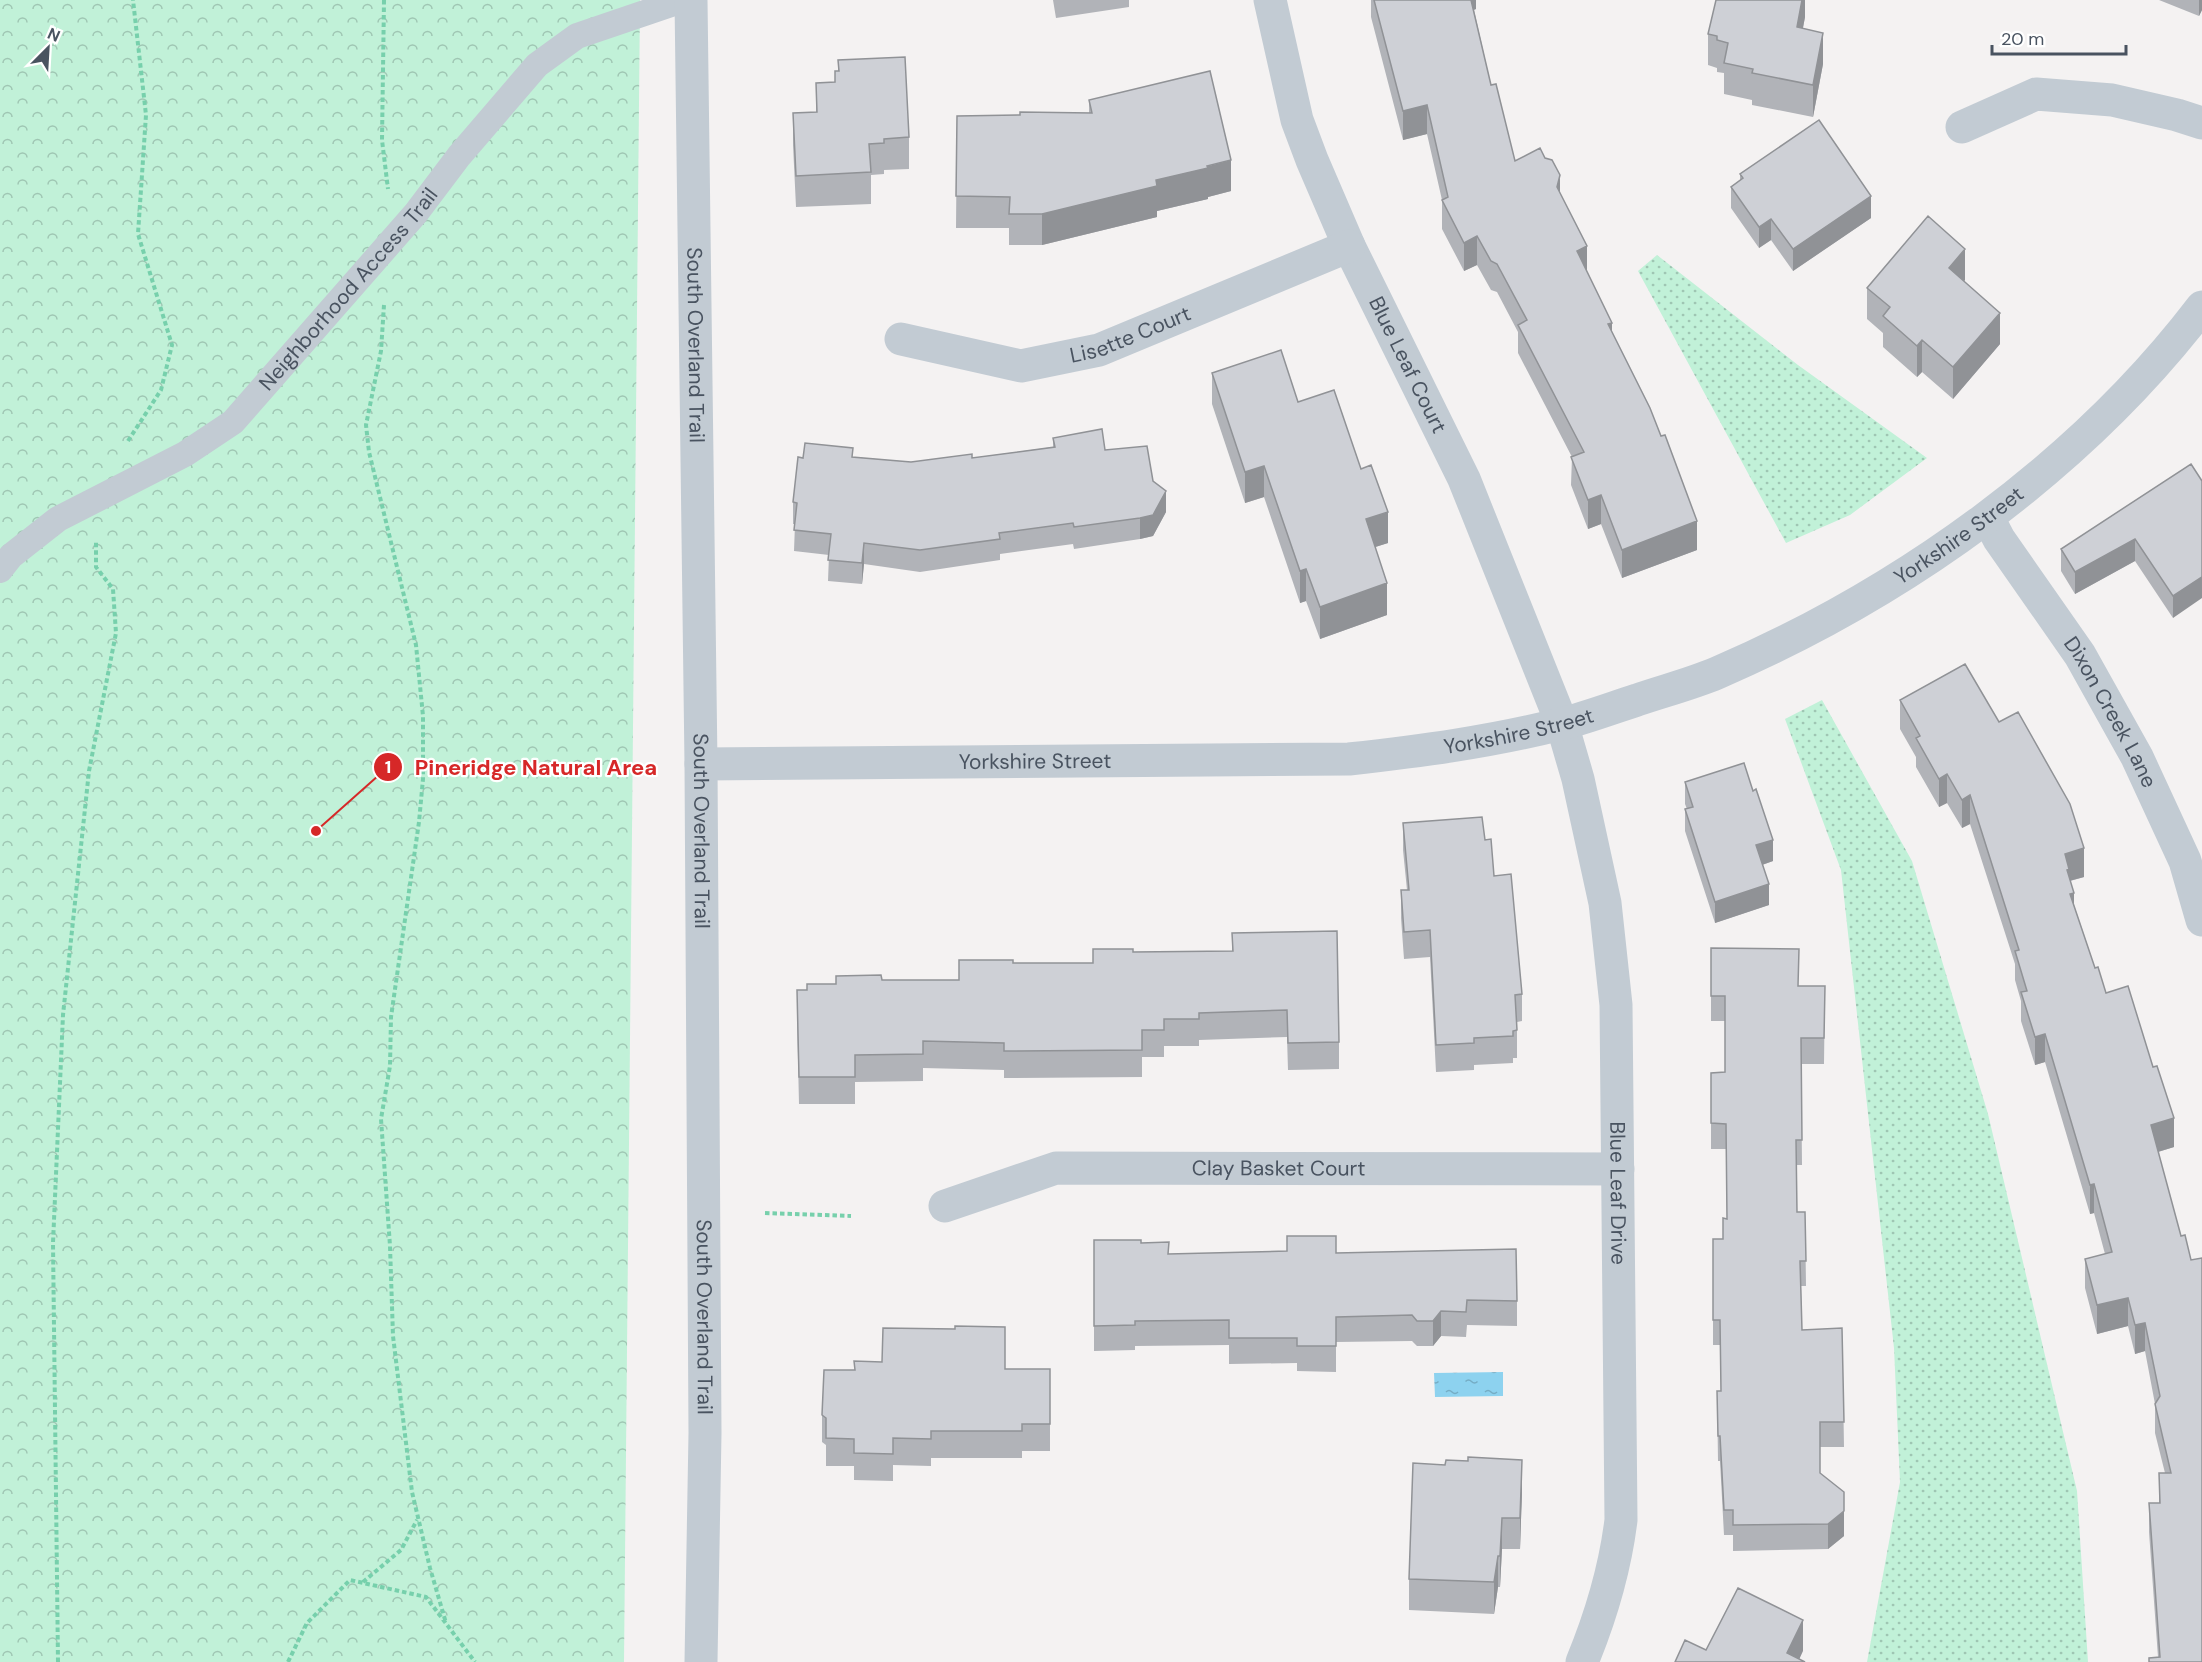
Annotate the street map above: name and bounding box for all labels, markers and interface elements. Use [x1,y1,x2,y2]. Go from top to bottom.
north arrow [18,18,78,78]
scale bar [1992,18,2126,56]
text: N [44,23,63,47]
text: 20 m [2001,27,2044,51]
street label: Neighborhood Access Trail [253,182,444,397]
street label: South Overland Trail [680,247,711,443]
street label: Blue Leaf Court [1362,292,1453,438]
street label: Lisette Court [1067,299,1195,370]
street label: Yorkshire Street [1889,480,2029,591]
street label: Dixon Creek Lane [2057,631,2163,792]
street label: Yorkshire Street [1442,701,1597,761]
street label: South Overland Trail [687,733,716,929]
callout: Pineridge Natural Area [373,747,670,787]
street label: Yorkshire Street [959,747,1111,776]
text: Pineridge Natural Area [415,753,657,782]
text: 1 [385,755,391,779]
street label: Blue Leaf Drive [1603,1121,1633,1265]
street label: Clay Basket Court [1192,1154,1366,1183]
street label: South Overland Trail [690,1219,719,1415]

